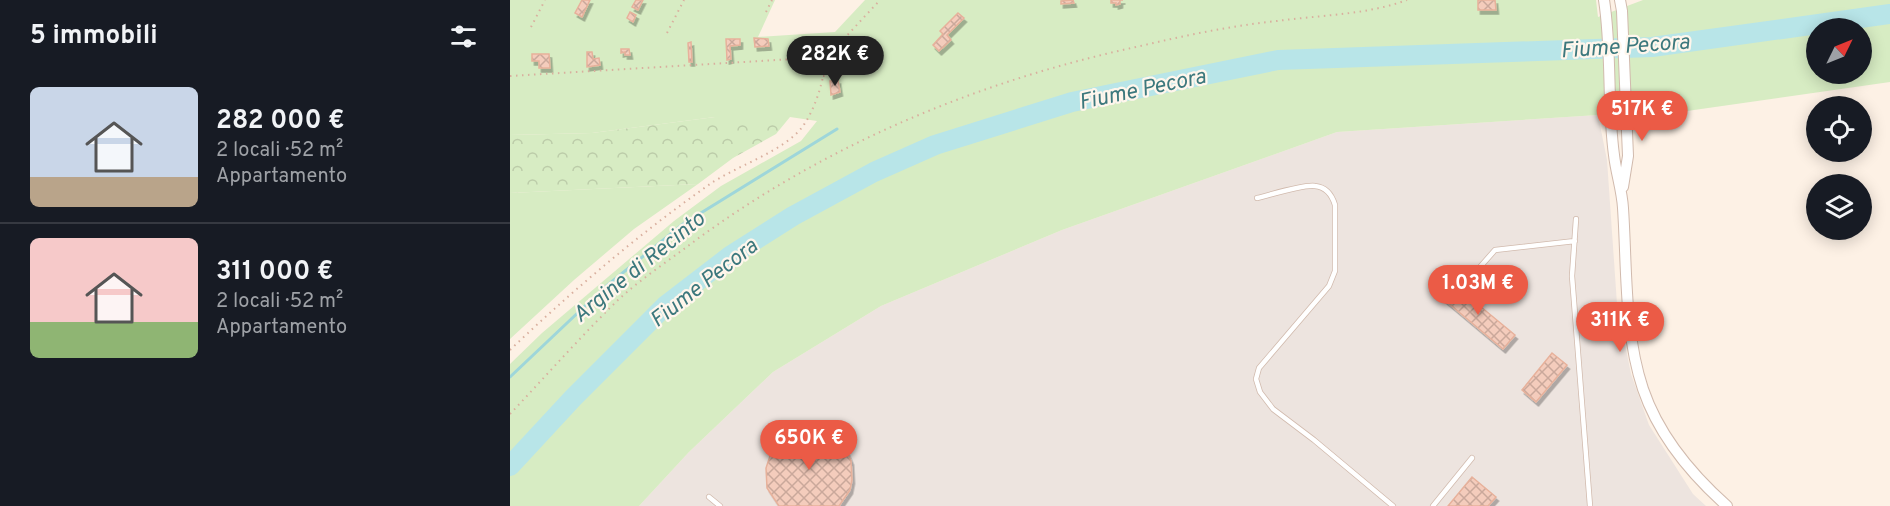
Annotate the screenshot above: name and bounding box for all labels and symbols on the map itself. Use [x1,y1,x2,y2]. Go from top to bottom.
north arrow [1806,18,1872,84]
water label: Fiume Pecora [1560,29,1691,65]
pin: 282K € [786,36,884,87]
water label: Fiume Pecora [1077,64,1209,117]
pin: 517K € [1593,91,1691,142]
water label: Argine di Recinto [568,206,711,329]
water label: Fiume Pecora [645,233,764,334]
pin: 1.03M € [1423,265,1533,316]
pin: 311K € [1571,302,1669,353]
pin: 650K € [760,420,858,471]

